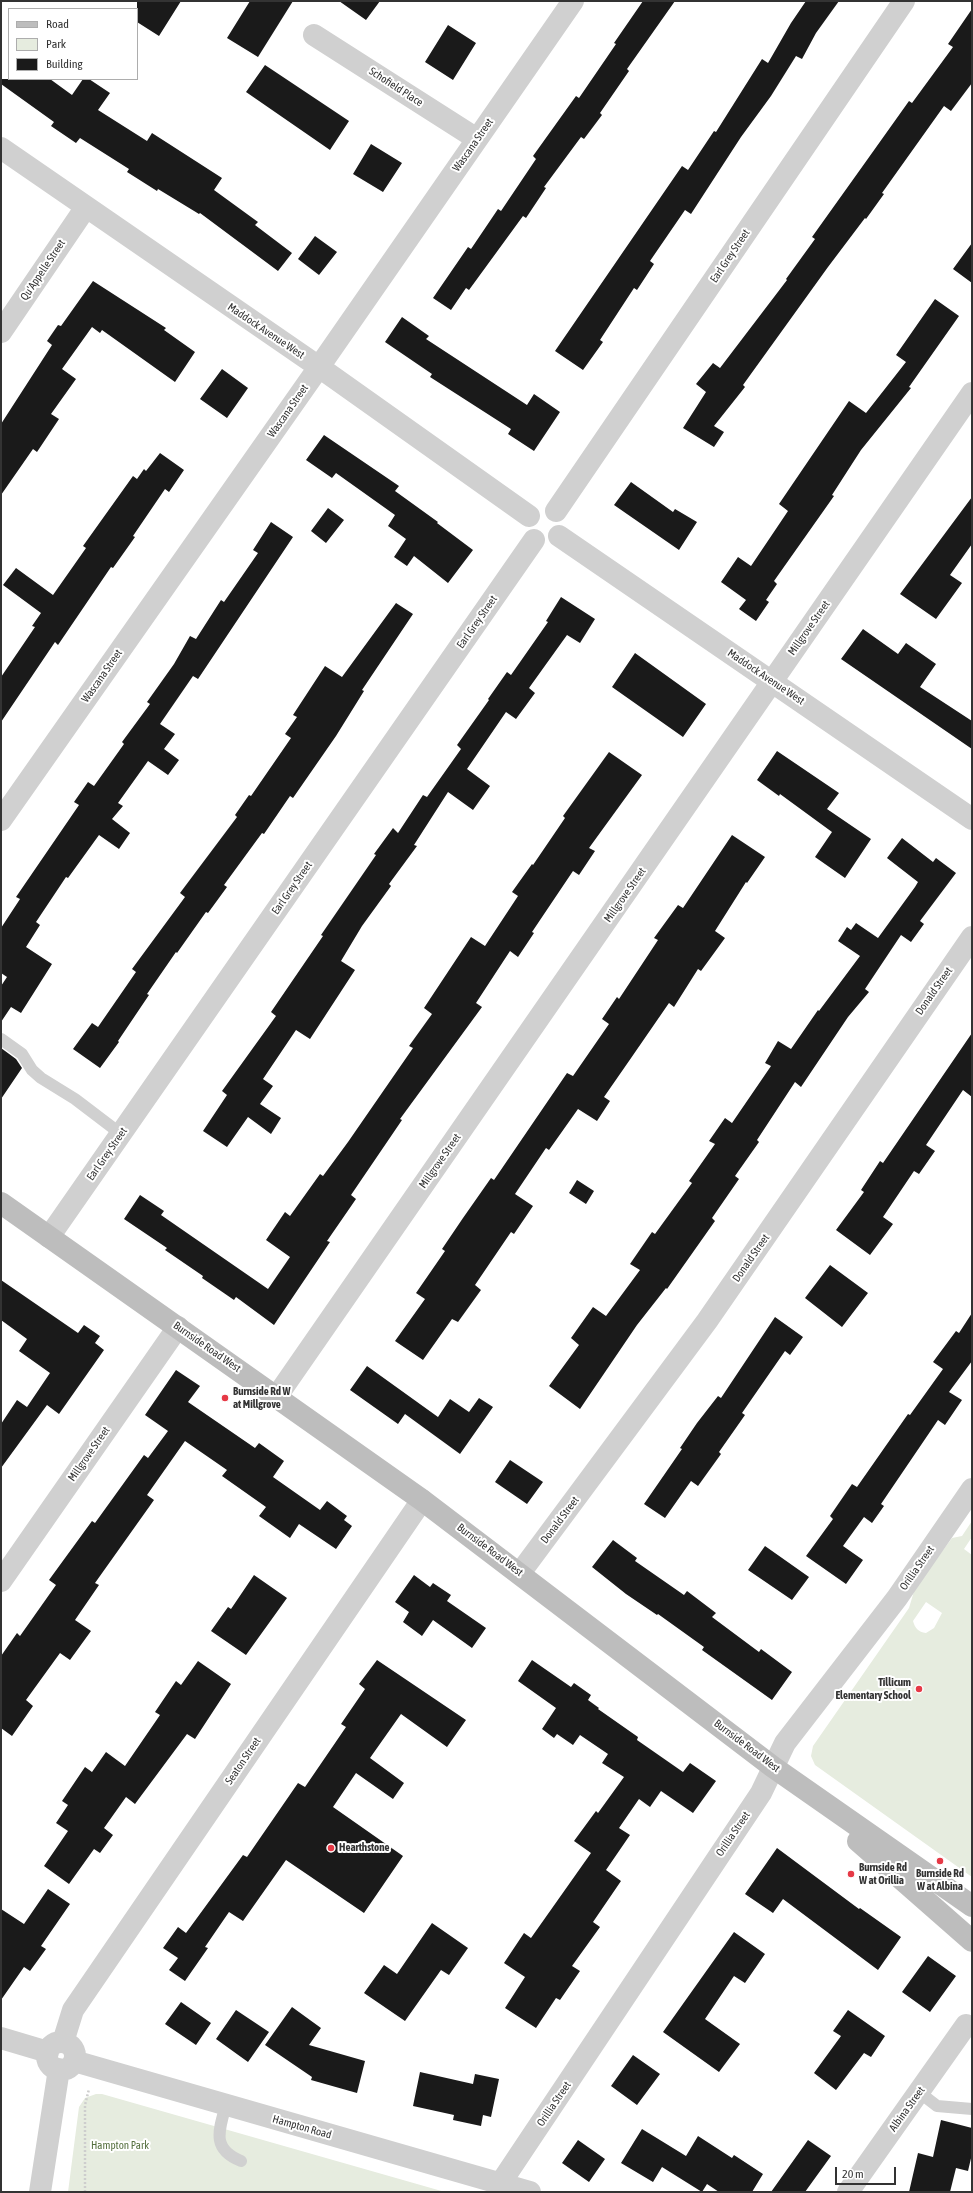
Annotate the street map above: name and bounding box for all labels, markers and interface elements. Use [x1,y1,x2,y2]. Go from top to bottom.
legend [8,8,138,80]
text: Road [46,17,69,31]
text: Park [46,37,66,51]
text: Building [46,57,83,71]
street label: Schofield Place [367,65,425,109]
street label: Wascana Street [450,116,496,174]
street label: Earl Grey Street [707,227,753,285]
street label: Qu'Appelle Street [18,237,68,303]
street label: Maddock Avenue West [225,300,307,362]
street label: Wascana Street [265,382,311,440]
street label: Earl Grey Street [454,593,500,651]
street label: Millgrove Street [785,598,833,658]
street label: Maddock Avenue West [725,646,807,708]
street label: Wascana Street [79,647,125,705]
street label: Earl Grey Street [269,859,315,917]
street label: Millgrove Street [601,865,649,925]
street label: Donald Street [913,965,955,1017]
street label: Earl Grey Street [84,1125,130,1183]
street label: Millgrove Street [416,1131,464,1191]
street label: Donald Street [730,1232,772,1284]
street label: Burnside Road West [171,1319,243,1375]
place label: Burnside Rd W at Millgrove [233,1385,290,1411]
marker: Burnside Rd W at Millgrove [220,1393,230,1403]
street label: Millgrove Street [65,1424,113,1484]
street label: Donald Street [538,1494,582,1546]
street label: Burnside Road West [454,1521,526,1579]
street label: Orillia Street [897,1543,937,1593]
place label: Tillicum Elementary School [835,1676,911,1702]
marker: Tillicum Elementary School [914,1684,924,1694]
street label: Burnside Road West [711,1717,783,1775]
street label: Seaton Street [222,1735,264,1787]
street label: Orillia Street [713,1809,753,1859]
place label: Hearthstone [339,1841,390,1855]
marker: Hearthstone [326,1843,336,1853]
marker: Burnside Rd W at Albina [935,1856,945,1866]
place label: Burnside Rd W at Orillia [859,1861,907,1887]
place label: Burnside Rd W at Albina [916,1867,964,1893]
marker: Burnside Rd W at Orillia [846,1869,856,1879]
street label: Orillia Street [534,2079,574,2129]
street label: Albina Street [886,2084,928,2134]
street label: Hampton Road [271,2112,333,2142]
park label: Hampton Park [91,2139,149,2153]
scale bar [837,2159,898,2185]
text: 20 m [842,2167,864,2181]

